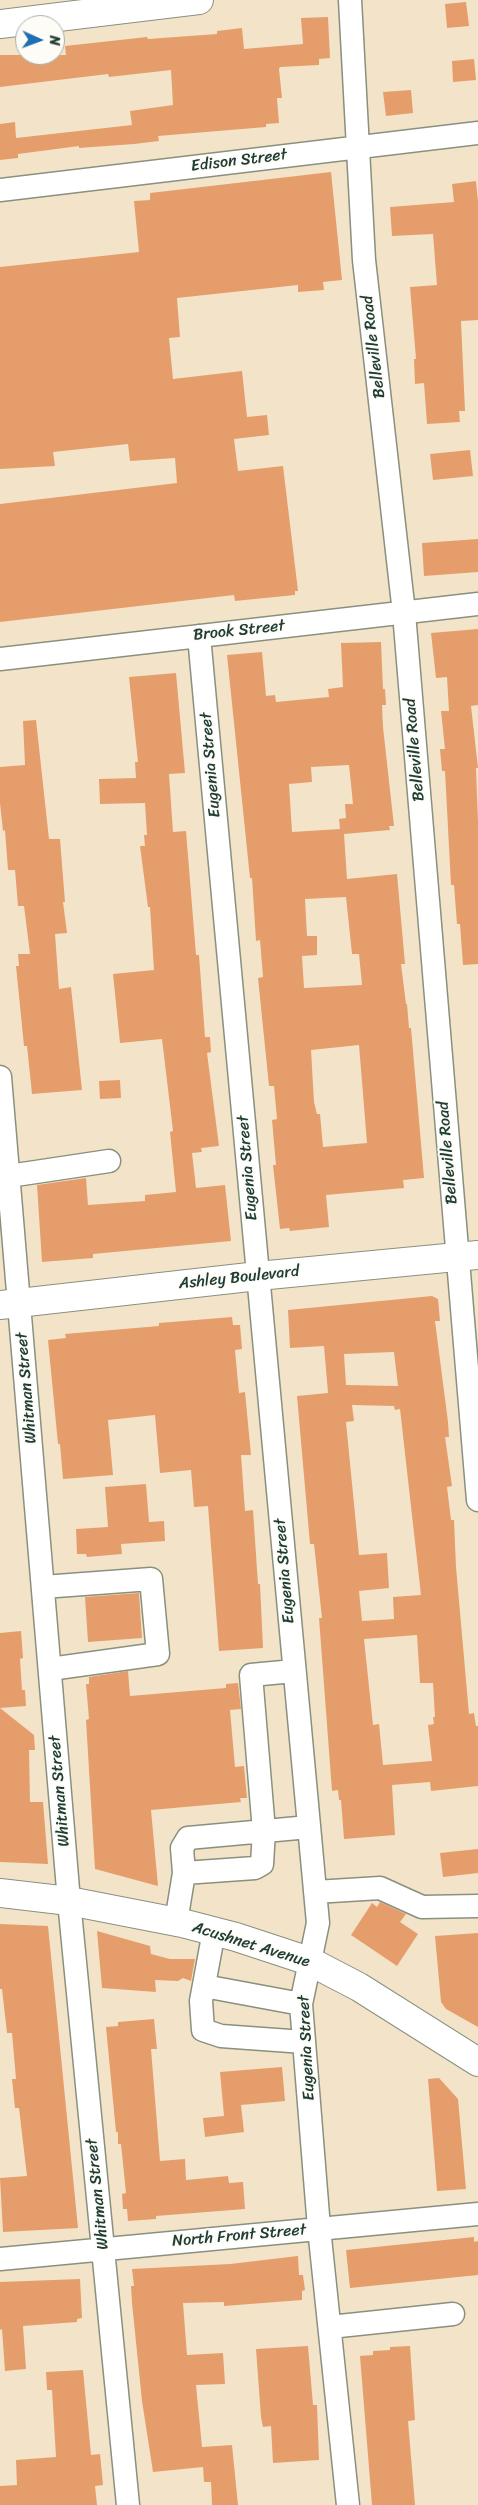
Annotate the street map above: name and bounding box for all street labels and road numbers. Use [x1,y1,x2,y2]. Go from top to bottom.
street label: Edison Street [190,146,288,176]
street label: Belleville Road [358,295,390,399]
street label: Brook Street [192,617,286,645]
street label: Belleville Road [401,698,429,802]
street label: Eugenia Street [197,712,225,818]
street label: Belleville Road [434,1101,462,1205]
street label: Eugenia Street [234,1115,262,1221]
street label: Ashley Boulevard [178,1262,300,1294]
street label: Whitman Street [13,1332,41,1444]
street label: Eugenia Street [271,1518,299,1624]
street label: Whitman Street [46,1735,74,1847]
street label: Acushnet Avenue [190,1918,312,1972]
street label: Eugenia Street [295,1995,319,2101]
street label: Whitman Street [83,2137,113,2251]
street label: North Front Street [171,2221,307,2251]

